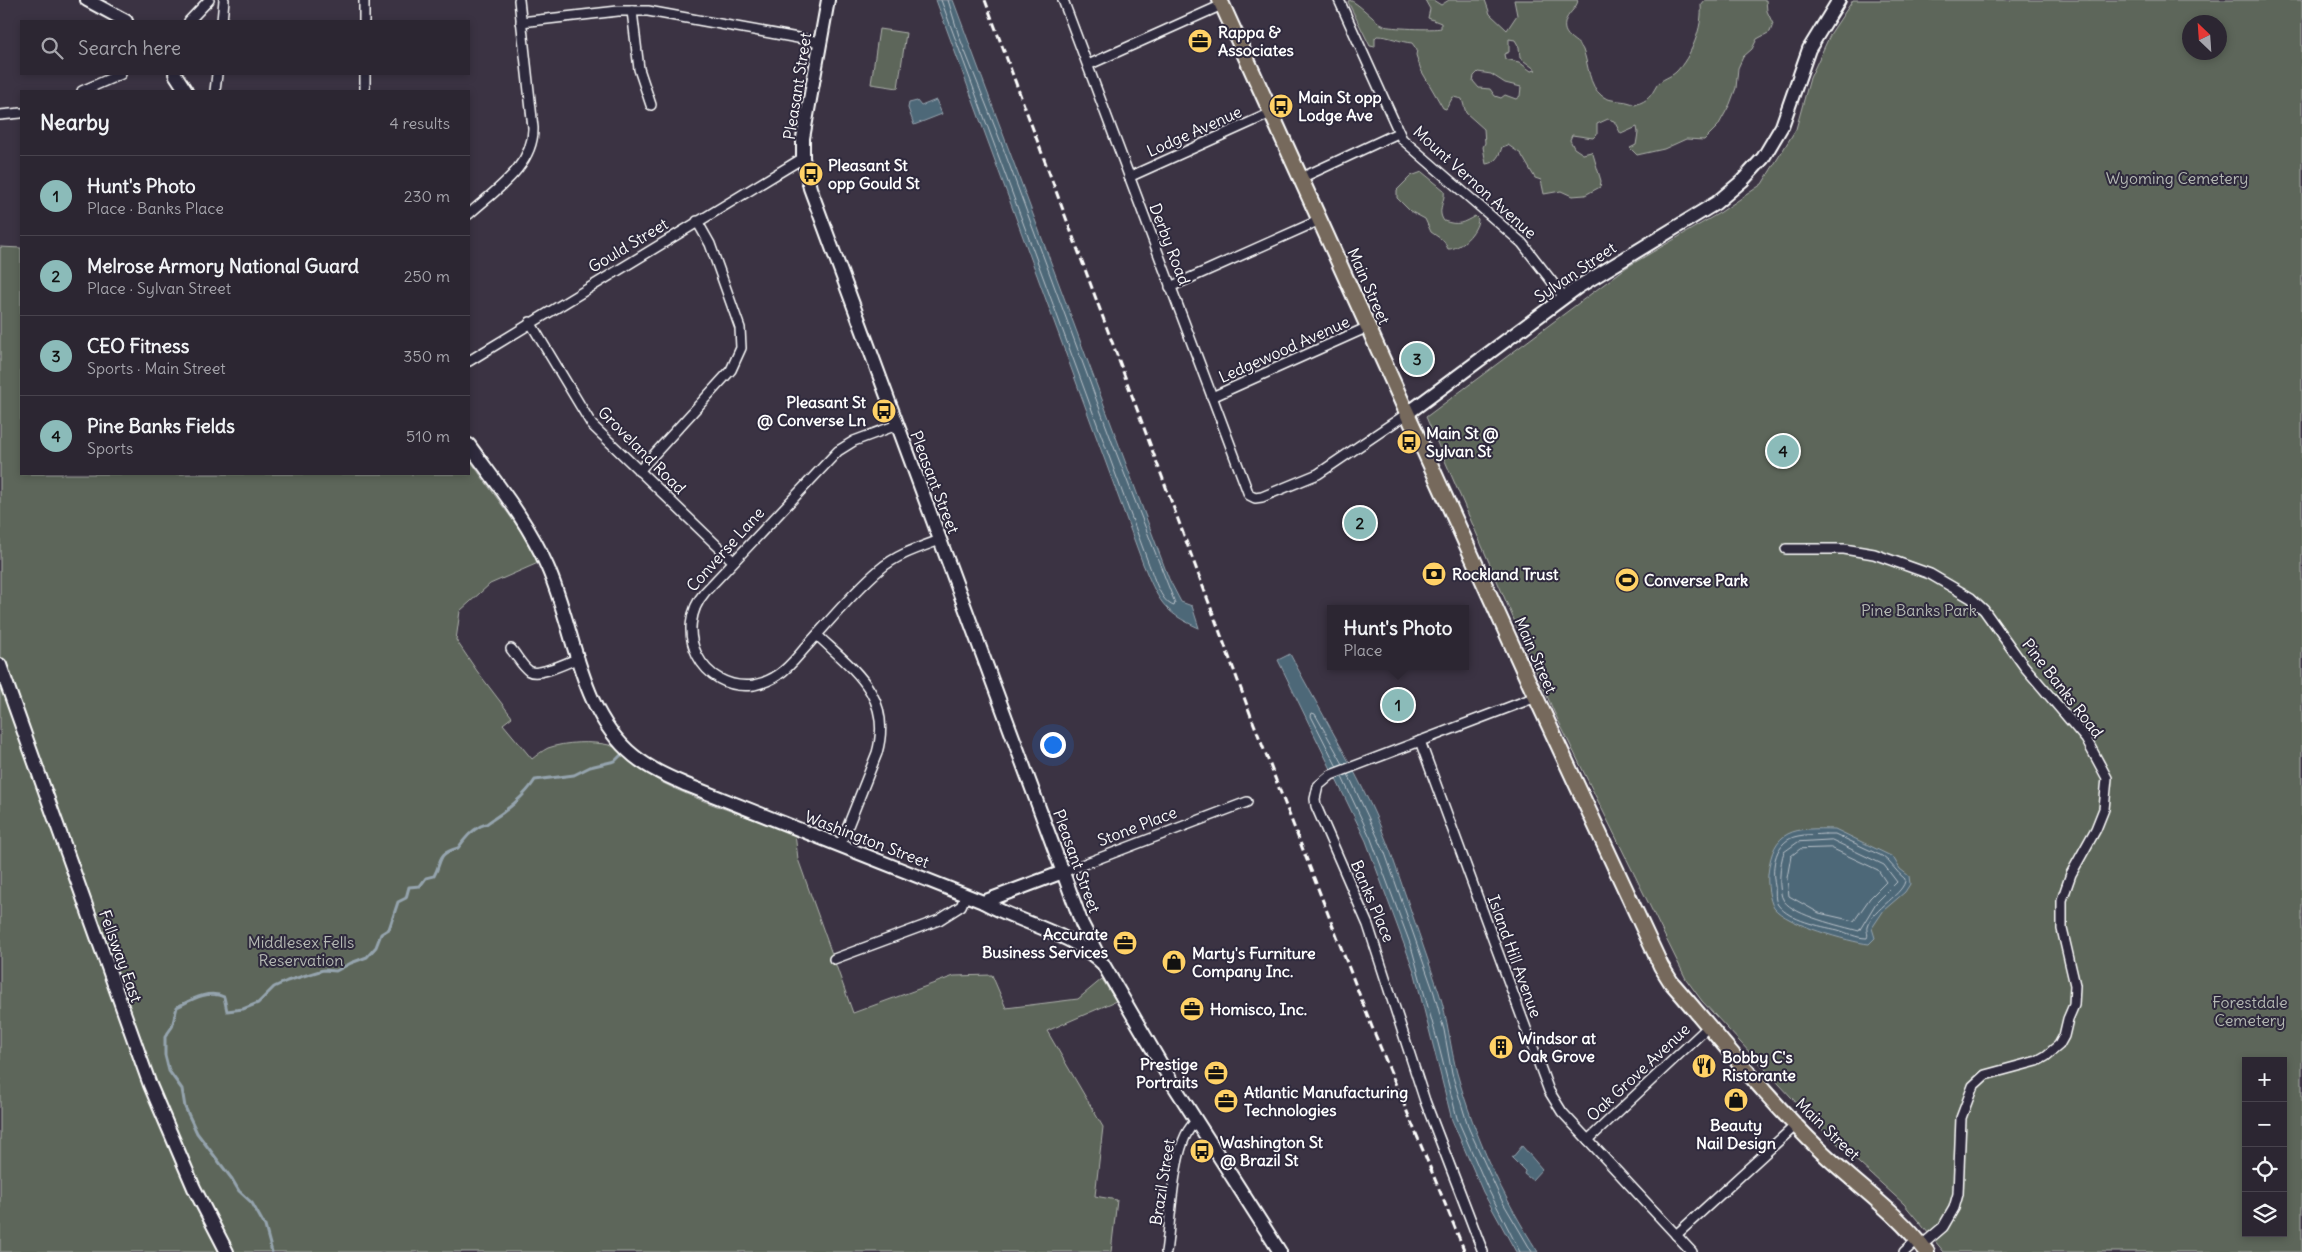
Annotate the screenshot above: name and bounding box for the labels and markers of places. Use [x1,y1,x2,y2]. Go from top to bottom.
place label: Rappa & Associates [1218,22,1294,60]
office icon: Rappa & Associates [1187,28,1213,54]
place label: Main St opp Lodge Ave [1298,87,1382,126]
bus stop icon: Main St opp Lodge Ave [1268,93,1294,119]
place label: Pleasant St opp Gould St [828,155,920,194]
bus stop icon: Pleasant St opp Gould St [798,161,824,187]
pin: 3 [1401,340,1433,378]
place label: Pleasant St @ Converse Ln [757,392,867,431]
bus stop icon: Pleasant St @ Converse Ln [871,398,897,424]
place label: Main St @ Sylvan St [1426,423,1499,462]
bus stop icon: Main St @ Sylvan St [1396,429,1422,455]
pin: 4 [1767,432,1799,470]
pin: 2 [1344,504,1376,542]
bank icon: Rockland Trust [1421,561,1447,587]
place label: Rockland Trust [1452,564,1559,584]
sports icon: Converse Park [1614,567,1640,593]
place label: Converse Park [1644,570,1748,590]
pin: 1 [1382,686,1414,724]
place label: Accurate Business Services [982,924,1108,962]
office icon: Accurate Business Services [1112,930,1138,956]
place label: Marty's Furniture Company Inc. [1192,943,1316,982]
shop icon: Marty's Furniture Company Inc. [1161,949,1187,975]
office icon: Homisco, Inc. [1179,996,1205,1022]
place label: Homisco, Inc. [1210,999,1307,1019]
place label: Windsor at Oak Grove [1518,1028,1597,1066]
building icon: Windsor at Oak Grove [1488,1034,1514,1060]
place label: Bobby C's Ristorante [1722,1047,1796,1085]
restaurant icon: Bobby C's Ristorante [1691,1053,1717,1079]
place label: Prestige Portraits [1136,1054,1198,1092]
office icon: Prestige Portraits [1203,1060,1229,1086]
place label: Atlantic Manufacturing Technologies [1244,1082,1408,1121]
shop icon: Beauty Nail Design [1723,1087,1749,1113]
office icon: Atlantic Manufacturing Technologies [1213,1088,1239,1114]
place label: Beauty Nail Design [1696,1115,1776,1154]
place label: Washington St @ Brazil St [1220,1132,1324,1171]
bus stop icon: Washington St @ Brazil St [1189,1138,1215,1164]

